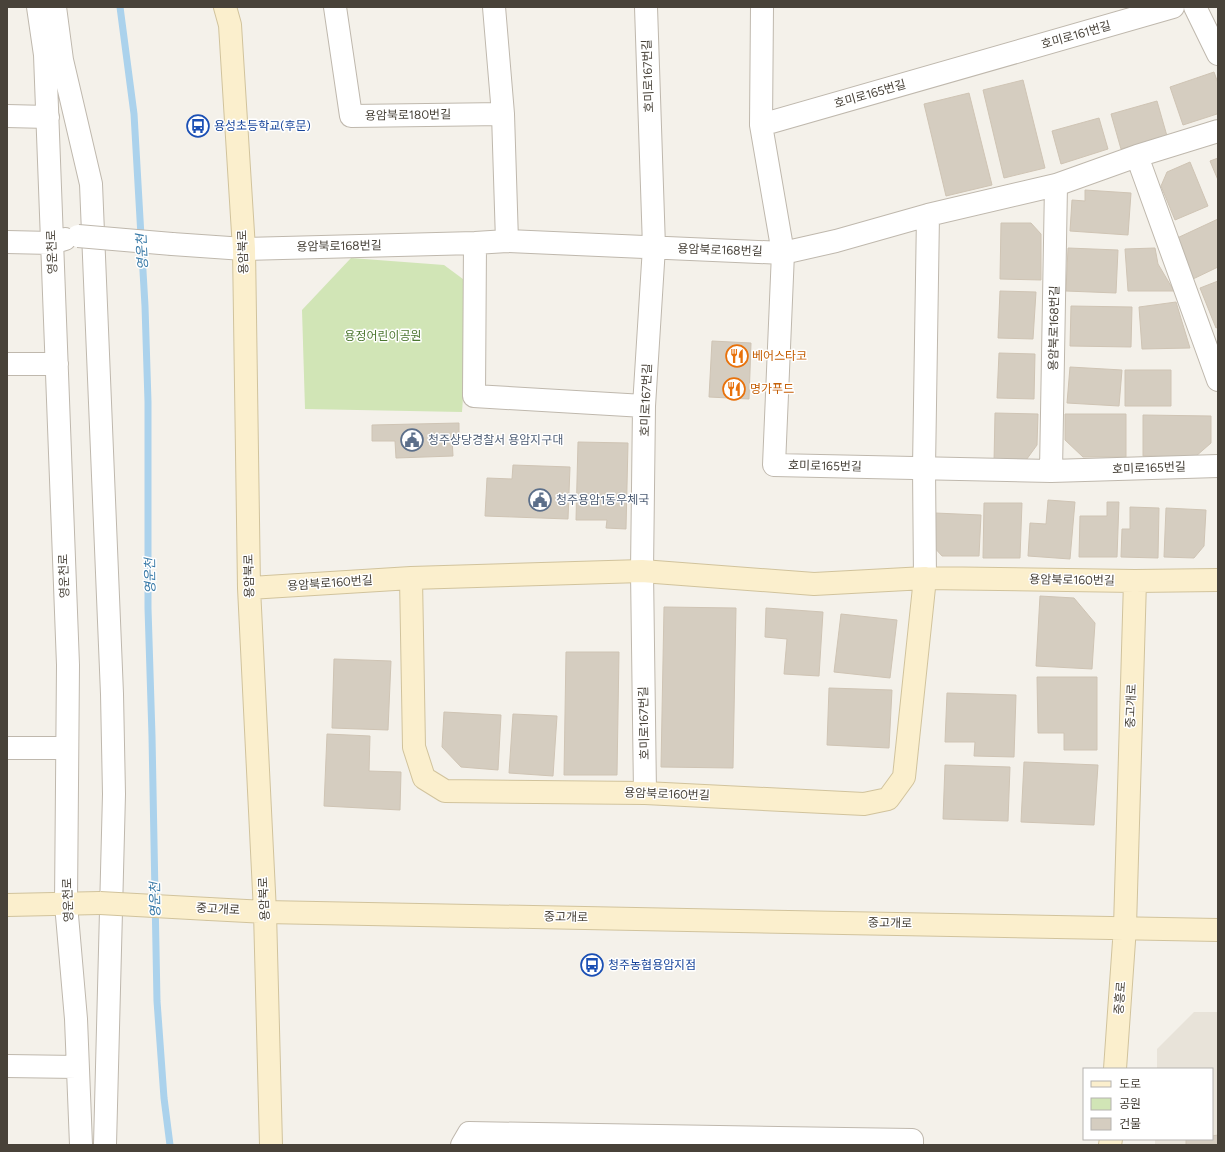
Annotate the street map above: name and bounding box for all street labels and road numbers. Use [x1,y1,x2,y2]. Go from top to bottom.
street label: 호미로161번길 [1040,18,1112,52]
street label: 호미로167번길 [640,39,656,113]
street label: 호미로165번길 [833,77,907,111]
street label: 용암북로180번길 [365,107,451,123]
street label: 영운천로 [44,230,60,274]
street label: 용암북로 [235,230,251,274]
street label: 용암북로168번길 [296,238,382,254]
street label: 용암북로168번길 [677,242,763,258]
street label: 용암북로168번길 [1046,285,1062,371]
street label: 호미로167번길 [638,363,654,437]
street label: 호미로165번길 [788,458,862,474]
street label: 호미로165번길 [1112,460,1186,476]
street label: 영운천로 [56,554,72,598]
street label: 용암북로 [242,554,256,598]
street label: 용암북로160번길 [1029,572,1115,588]
street label: 용암북로160번길 [287,573,373,593]
street label: 중고개로 [1123,684,1139,728]
street label: 호미로167번길 [636,686,652,760]
street label: 용암북로160번길 [624,786,710,802]
street label: 용암북로 [256,877,272,921]
street label: 영운천로 [60,878,76,922]
street label: 중고개로 [196,901,240,917]
street label: 중고개로 [544,910,588,924]
street label: 중고개로 [868,916,912,930]
street label: 중흥로 [1112,981,1128,1015]

